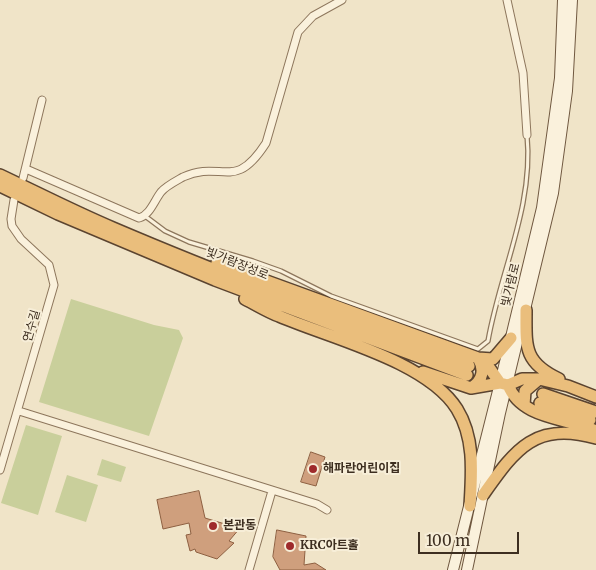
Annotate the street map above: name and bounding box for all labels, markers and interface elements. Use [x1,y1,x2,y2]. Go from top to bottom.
street label: 빛가람장성로 [204,245,270,283]
street label: 빛가람로 [499,262,523,308]
street label: 연수길 [21,308,43,344]
place label: 해파란어린이집 [323,462,400,476]
marker: 해파란어린이집 [307,463,319,475]
place label: 본관동 [223,519,256,533]
marker: 본관동 [207,520,219,532]
scale bar [421,522,522,554]
text: 100 m [426,531,470,550]
place label: KRC아트홀 [300,539,359,553]
marker: KRC아트홀 [284,540,296,552]

